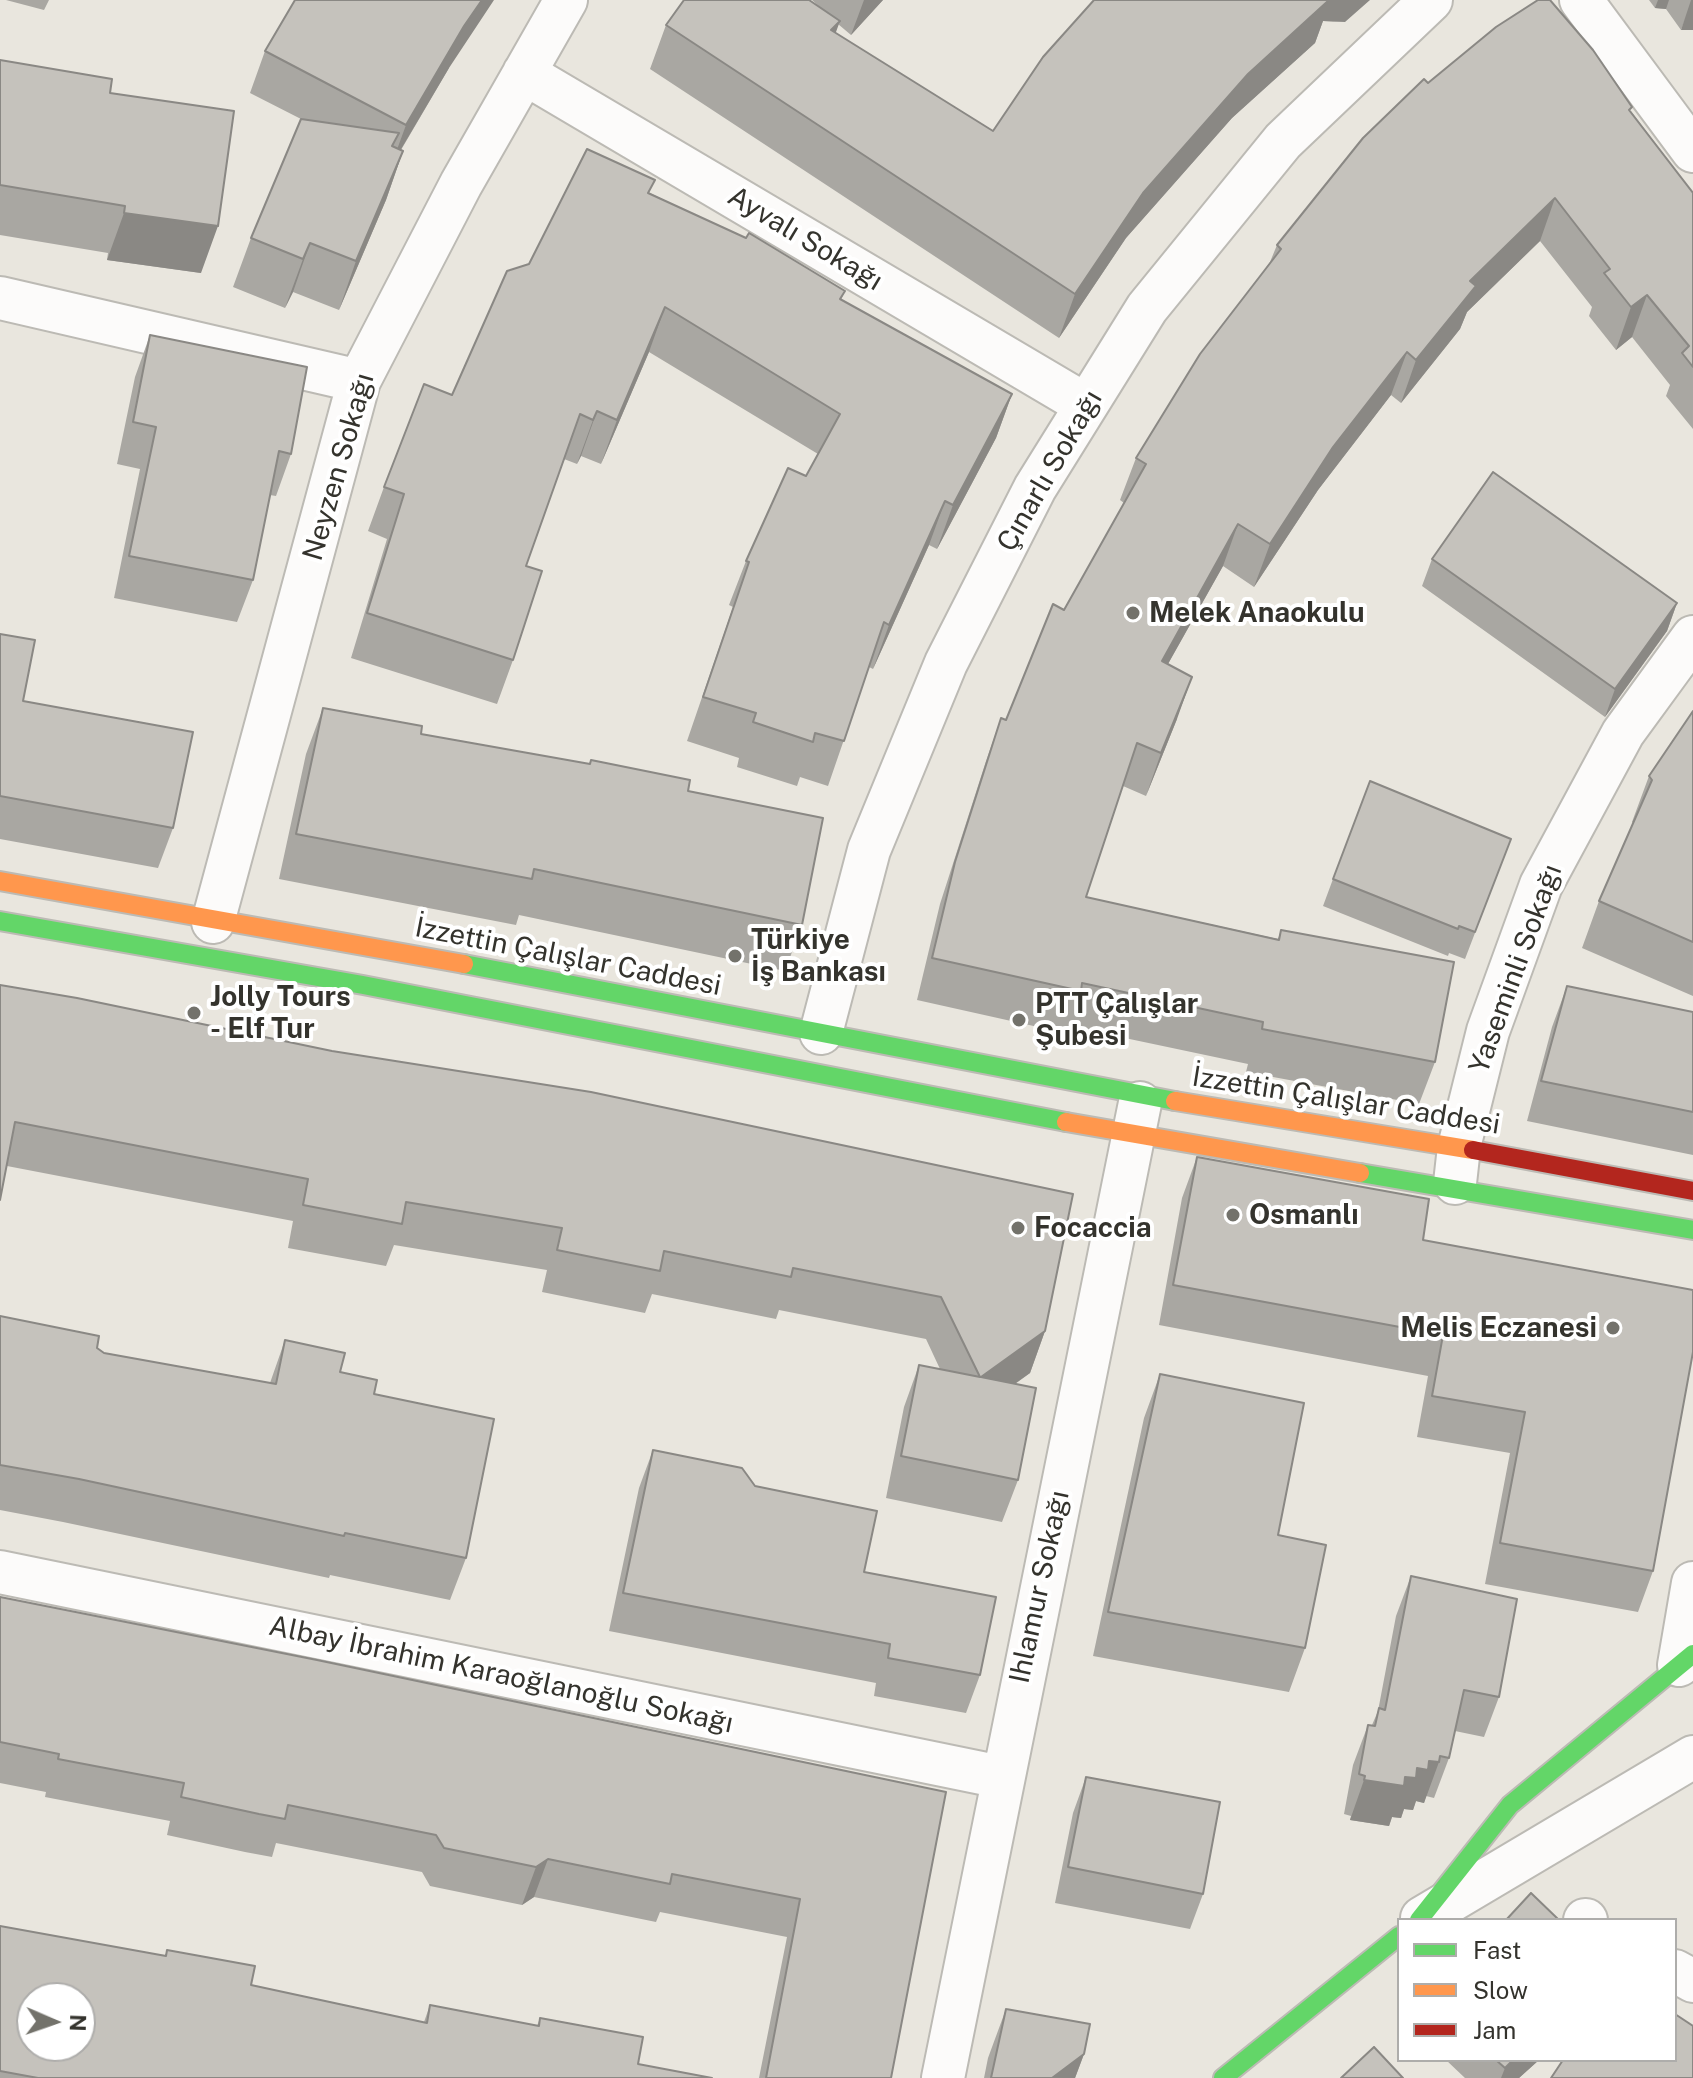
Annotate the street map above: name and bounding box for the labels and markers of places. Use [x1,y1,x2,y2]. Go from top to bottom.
place label: Melek Anaokulu [1149,596,1365,630]
marker: Melek Anaokulu [1124,604,1142,622]
place label: Türkiye İş Bankası [751,923,886,989]
marker: Türkiye İş Bankası [726,947,744,965]
place label: Jolly Tours - Elf Tur [210,980,351,1046]
place label: PTT Çalışlar Şubesi [1035,987,1198,1053]
marker: Jolly Tours - Elf Tur [185,1004,203,1022]
marker: PTT Çalışlar Şubesi [1010,1011,1028,1029]
place label: Osmanlı [1249,1198,1359,1232]
marker: Osmanlı [1224,1206,1242,1224]
place label: Focaccia [1034,1211,1152,1245]
marker: Focaccia [1009,1219,1027,1237]
place label: Melis Eczanesi [1400,1311,1597,1345]
marker: Melis Eczanesi [1604,1319,1622,1337]

